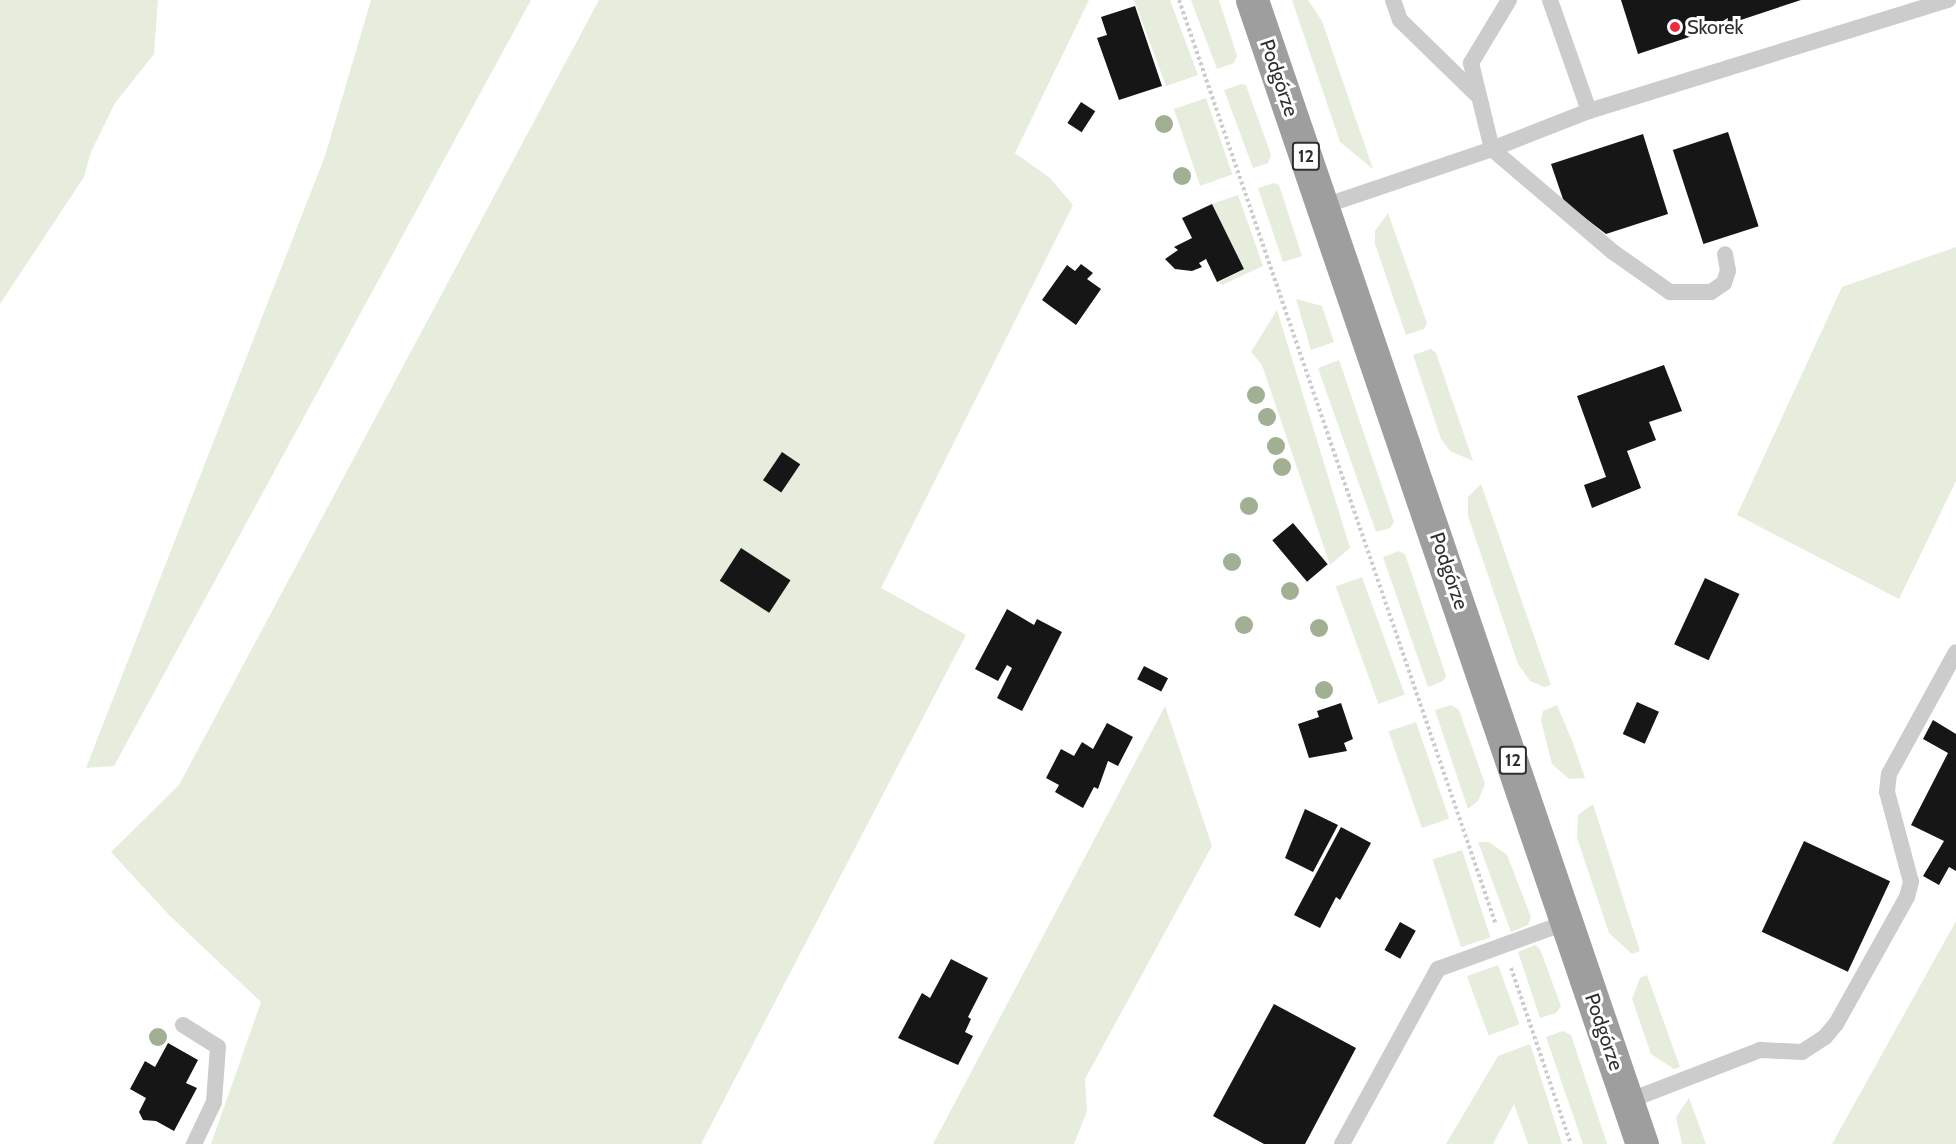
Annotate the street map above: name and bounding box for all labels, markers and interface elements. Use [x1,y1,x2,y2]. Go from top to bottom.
place label: Skorek [1687,15,1743,39]
marker: Skorek [1668,20,1682,34]
street label: Podgórze [1255,36,1303,120]
road number: 12 [1291,141,1321,171]
street label: Podgórze [1425,529,1473,613]
road number: 12 [1498,745,1528,775]
street label: Podgórze [1580,990,1628,1074]

